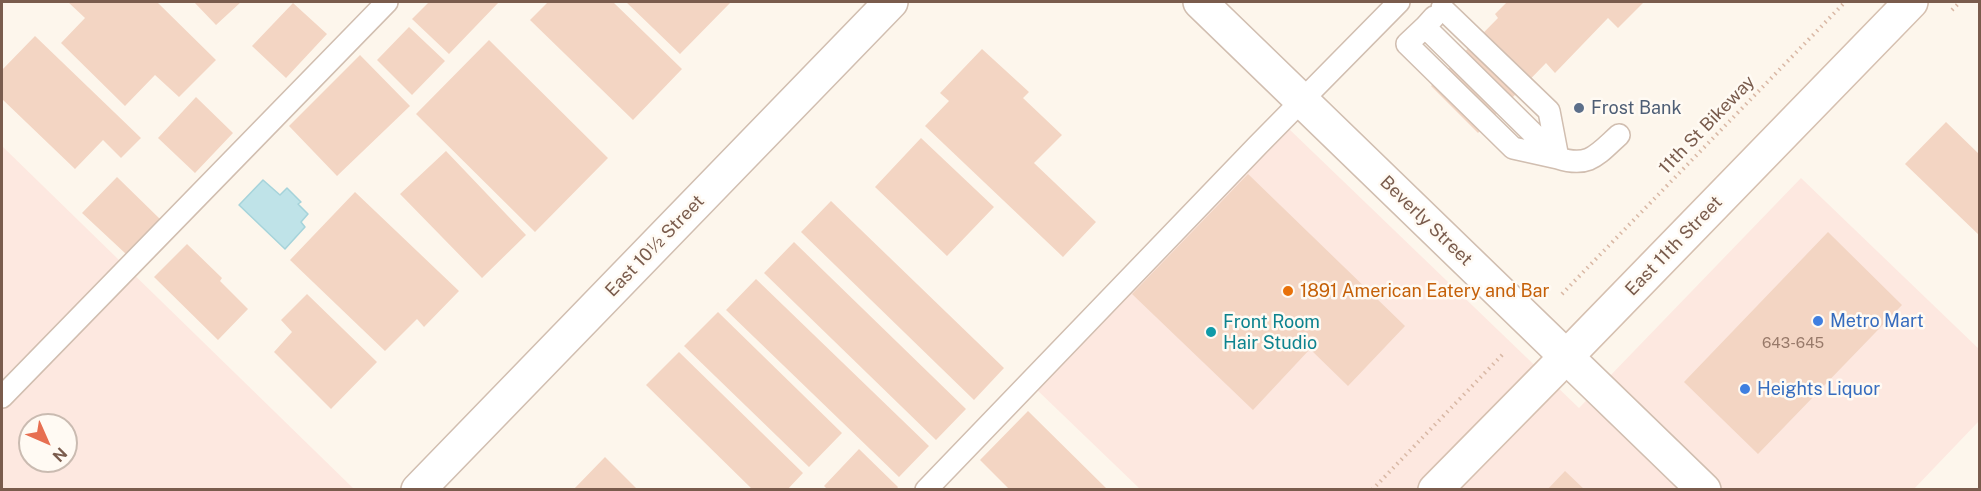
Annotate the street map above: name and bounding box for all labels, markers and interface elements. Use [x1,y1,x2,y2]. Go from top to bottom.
street label: 11th St Bikeway [1654,71,1760,179]
place label: Frost Bank [1591,97,1681,119]
marker: Frost Bank [1572,101,1586,115]
street label: Beverly Street [1375,172,1477,270]
street label: East 10½ Street [601,191,709,301]
street label: East 11th Street [1621,192,1727,300]
place label: 1891 American Eatery and Bar [1300,280,1550,302]
marker: 1891 American Eatery and Bar [1281,284,1295,298]
place label: Metro Mart [1830,310,1924,332]
place label: Front Room Hair Studio [1223,311,1320,354]
marker: Metro Mart [1811,314,1825,328]
marker: Front Room Hair Studio [1204,325,1218,339]
house number: 643-645 [1762,334,1824,352]
place label: Heights Liquor [1757,378,1880,400]
marker: Heights Liquor [1738,382,1752,396]
north arrow [18,413,78,473]
text: N [49,444,71,466]

